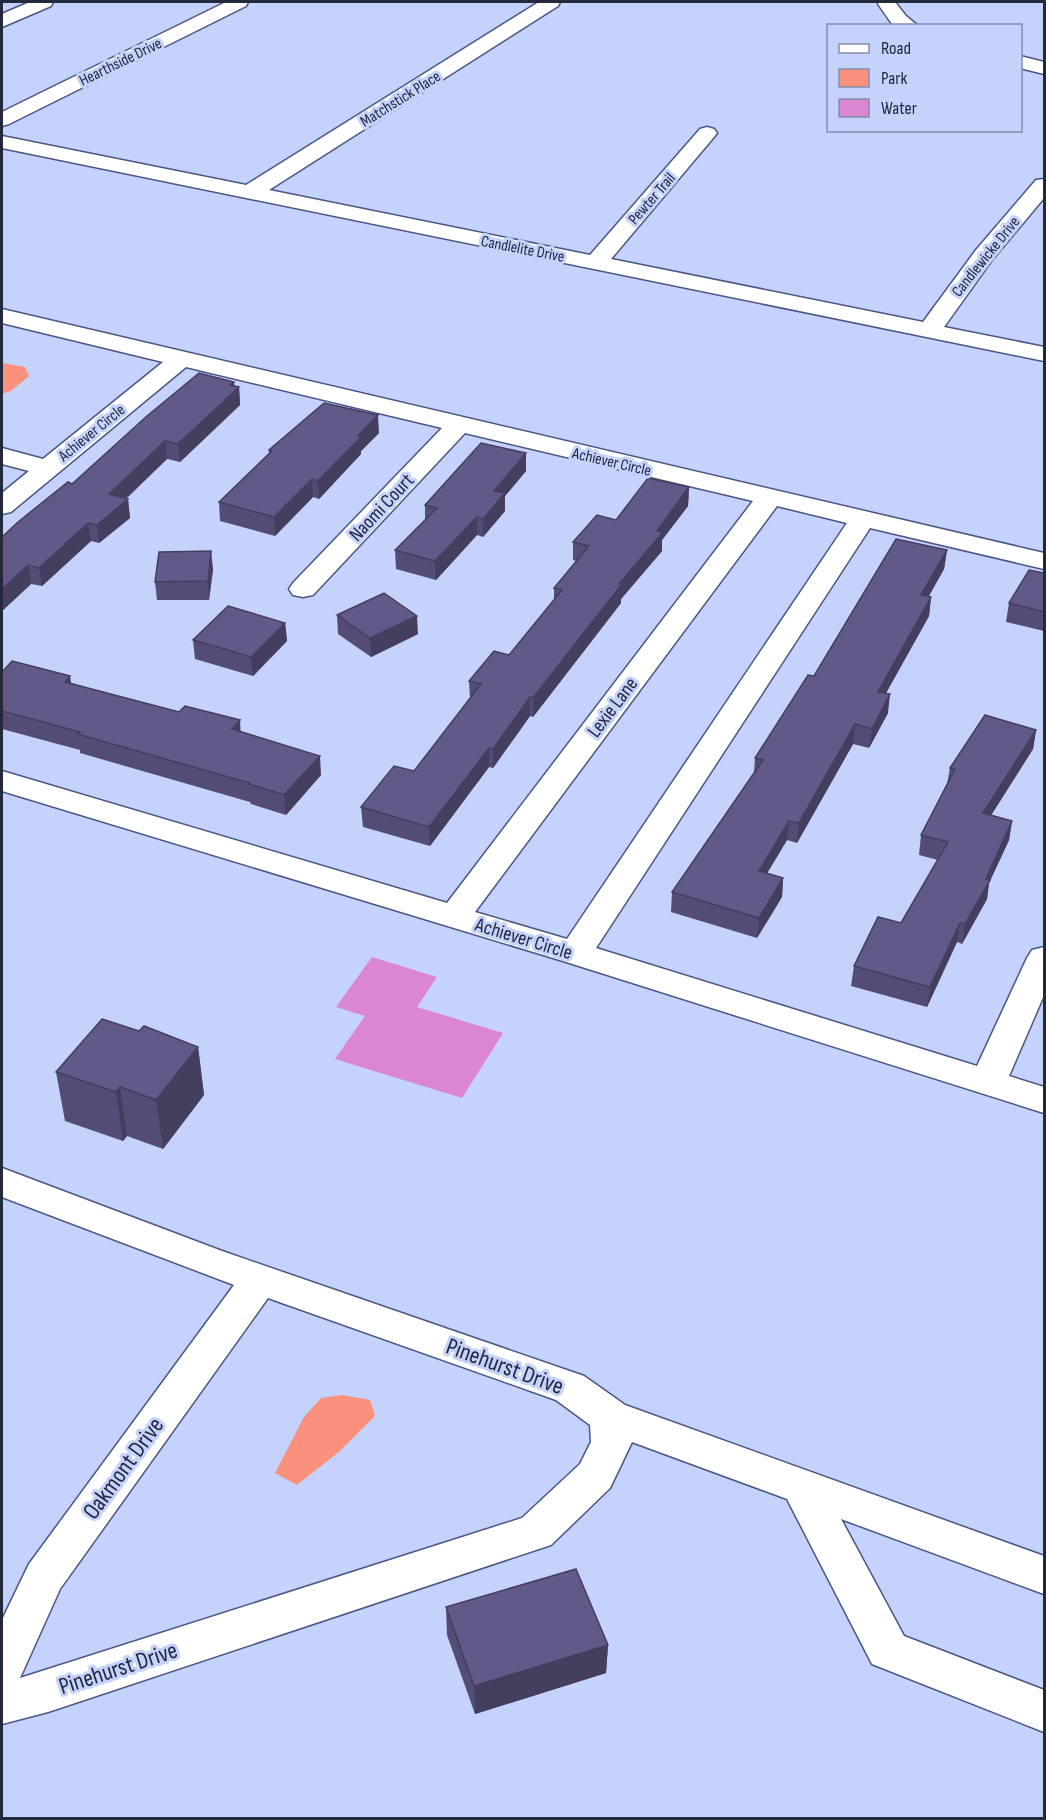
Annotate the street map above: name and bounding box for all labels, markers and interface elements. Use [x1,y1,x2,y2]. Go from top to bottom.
legend [827,24,1022,132]
street label: Hearthside Drive [76,34,165,91]
text: Road [881,38,911,59]
street label: Matchstick Place [357,67,444,131]
text: Park [881,68,907,89]
text: Water [881,98,917,119]
street label: Pewter Trail [625,169,680,229]
street label: Candlewicke Drive [948,213,1024,301]
street label: Candlelite Drive [479,232,566,267]
street label: Achiever Circle [54,401,129,466]
street label: Achiever Circle [570,444,653,481]
street label: Naomi Court [344,469,419,547]
street label: Lexie Lane [582,673,643,742]
street label: Achiever Circle [471,913,575,965]
street label: Pinehurst Drive [442,1332,568,1401]
street label: Oakmont Drive [77,1412,170,1525]
street label: Pinehurst Drive [55,1636,181,1701]

